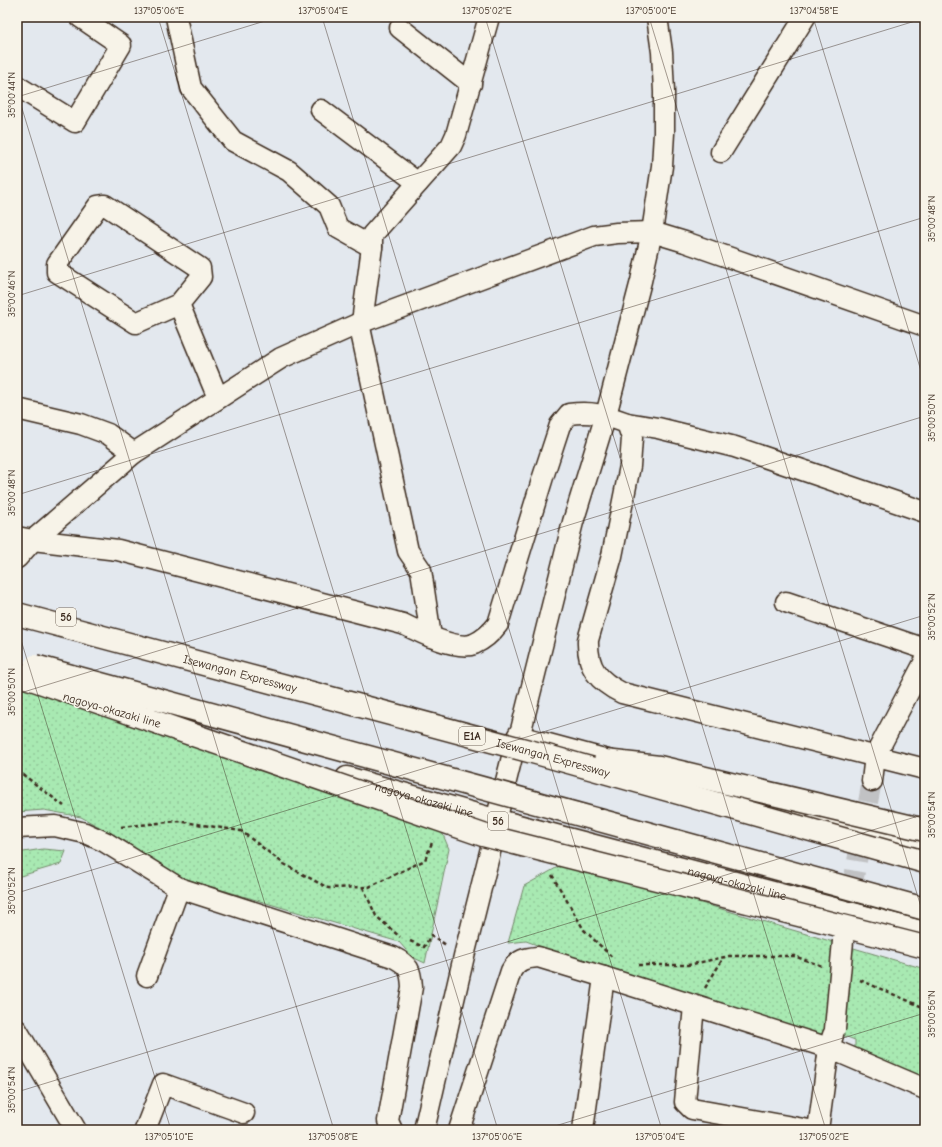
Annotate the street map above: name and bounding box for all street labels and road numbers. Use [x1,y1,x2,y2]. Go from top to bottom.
road number: 56 [56,608,76,626]
street label: Isewangan Expressway [182,652,299,696]
street label: nagoya-okazaki line [61,689,163,731]
road number: E1A [459,727,485,745]
street label: Isewangan Expressway [495,736,612,780]
street label: nagoya-okazaki line [373,779,475,821]
road number: 56 [488,812,508,830]
street label: nagoya-okazaki line [686,864,788,903]

